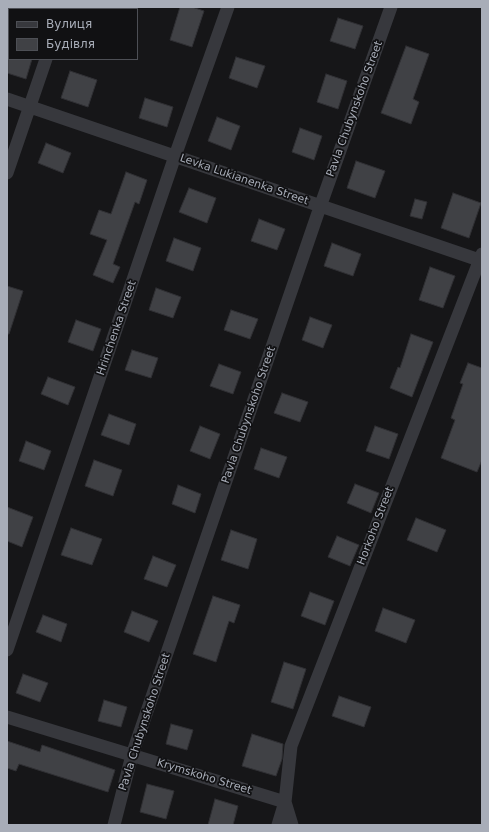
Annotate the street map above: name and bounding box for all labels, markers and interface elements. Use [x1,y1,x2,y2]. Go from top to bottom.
legend [8,8,138,60]
text: Вулиця [46,17,92,31]
text: Будівля [46,37,95,51]
street label: Pavla Chubynskoho Street [324,39,386,179]
street label: Levka Lukianenka Street [178,152,310,208]
street label: Hrinchenka Street [95,279,139,377]
street label: Pavla Chubynskoho Street [219,345,279,485]
street label: Horkoho Street [355,485,397,567]
street label: Pavla Chubynskoho Street [116,652,174,792]
street label: Krymskoho Street [155,756,253,798]

